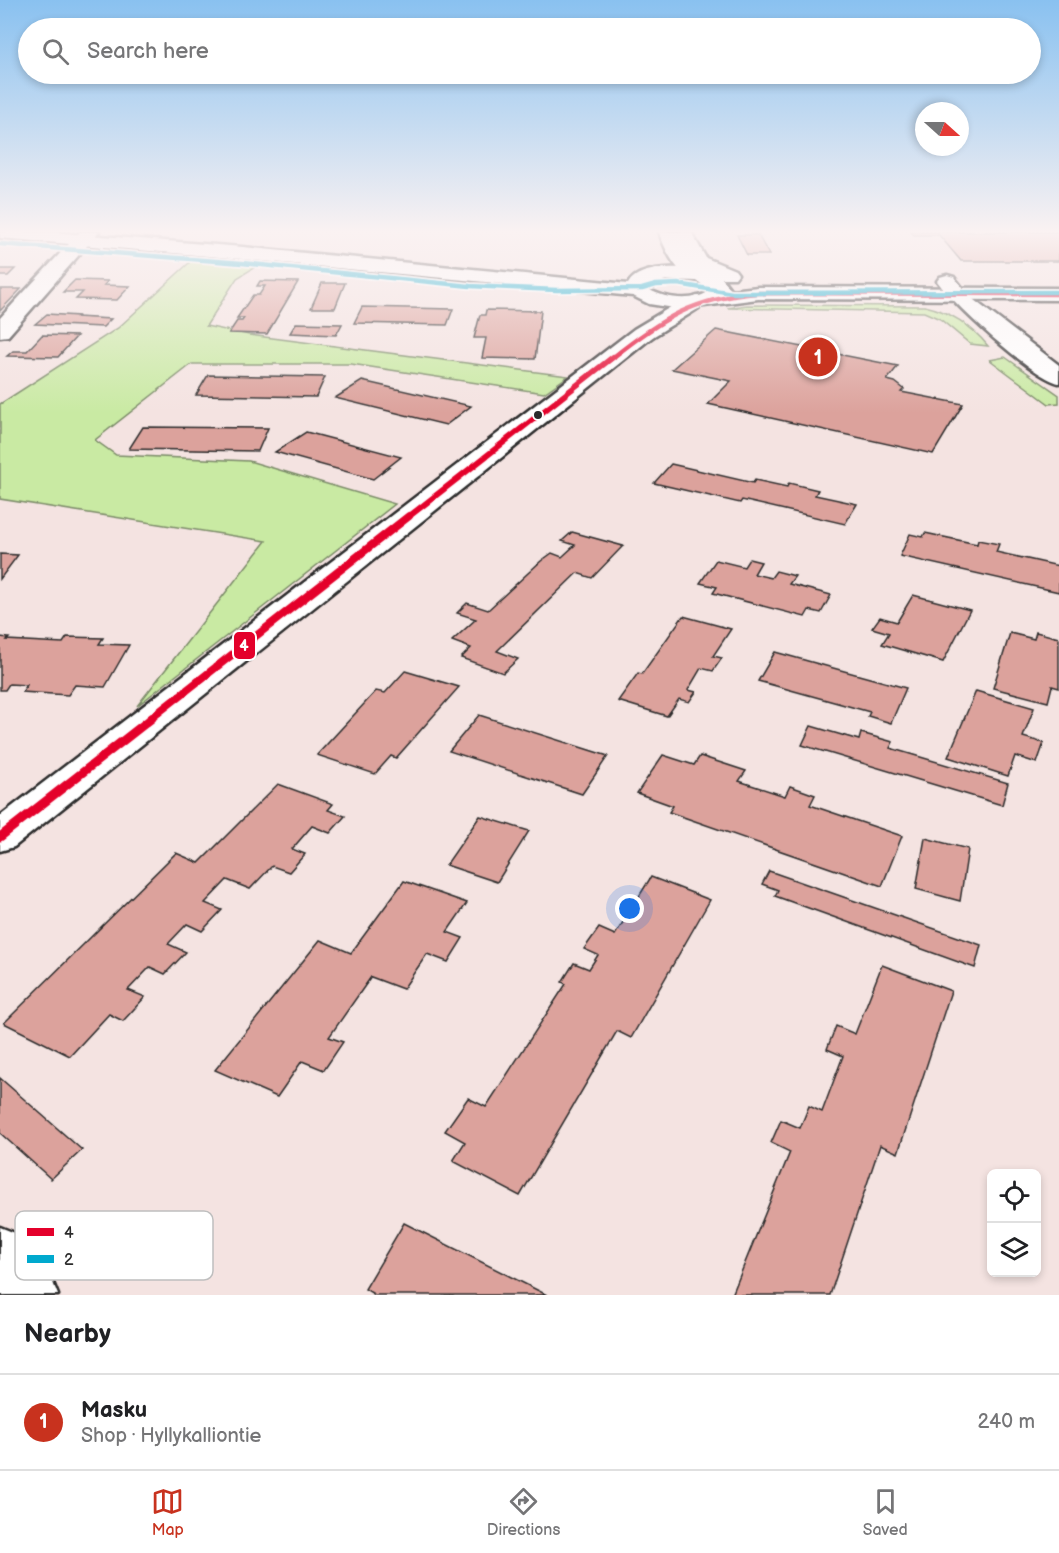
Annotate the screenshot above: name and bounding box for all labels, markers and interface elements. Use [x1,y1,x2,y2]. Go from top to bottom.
search box [18,18,1041,84]
icon: search [39,35,72,68]
text: Search here [87,38,209,65]
north arrow [915,102,969,156]
pin: 1 [798,334,838,380]
unlabelled marker [532,409,544,421]
line badge: 4 [233,631,256,660]
text: 4 [239,637,249,656]
your location [615,894,644,923]
map controls [987,1169,1041,1277]
button: locate [987,1169,1041,1223]
legend [15,1211,213,1280]
button: layers [987,1223,1041,1277]
text: 4 [64,1224,74,1243]
text: 2 [64,1251,74,1270]
text: Nearby [24,1319,111,1350]
text: Masku [81,1397,147,1424]
text: 1 [39,1410,48,1434]
text: 240 m [978,1410,1035,1434]
text: Shop · Hyllykalliontie [81,1424,261,1448]
tab: Map [151,1485,184,1540]
tab: Directions [487,1485,560,1540]
tab: Saved [863,1485,908,1540]

